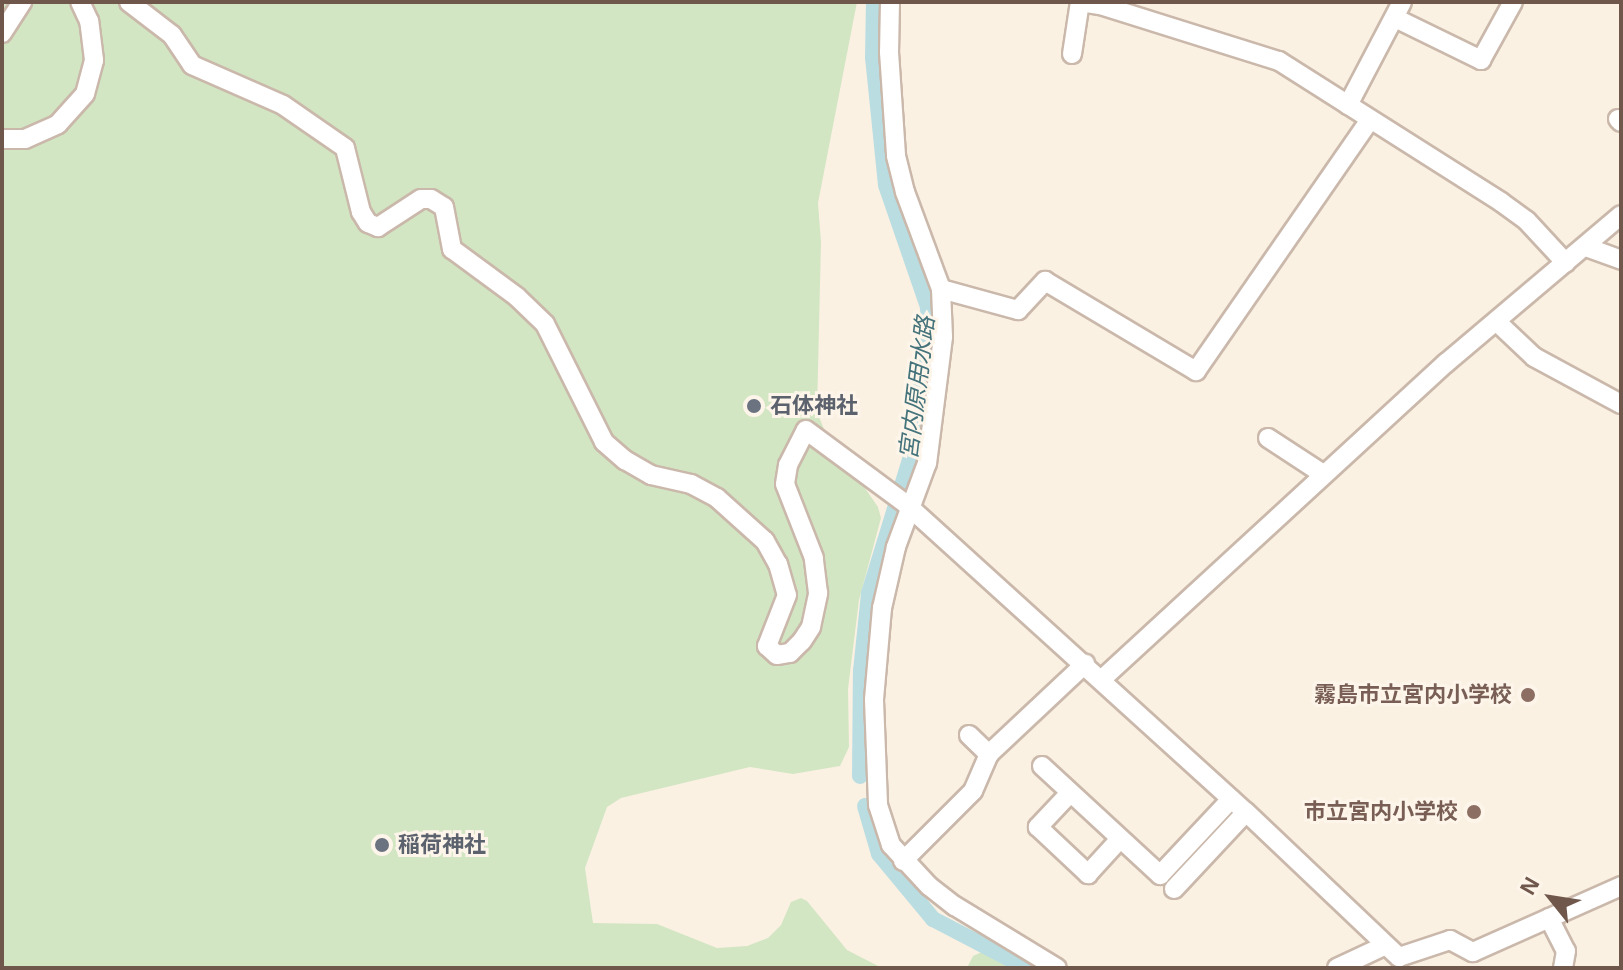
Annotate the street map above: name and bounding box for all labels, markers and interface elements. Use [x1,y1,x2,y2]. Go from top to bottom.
water label: 宮内原用水路 [894,315,940,461]
place label: 石体神社 [770,393,858,419]
marker: 石体神社 [745,397,763,415]
place label: 霧島市立宮内小学校 [1314,682,1512,708]
marker: 霧島市立宮内小学校 [1519,686,1537,704]
place label: 市立宮内小学校 [1304,799,1458,825]
marker: 市立宮内小学校 [1465,803,1483,821]
place label: 稲荷神社 [398,832,486,858]
marker: 稲荷神社 [373,836,391,854]
north arrow [1511,858,1591,938]
text: N [1515,873,1545,899]

